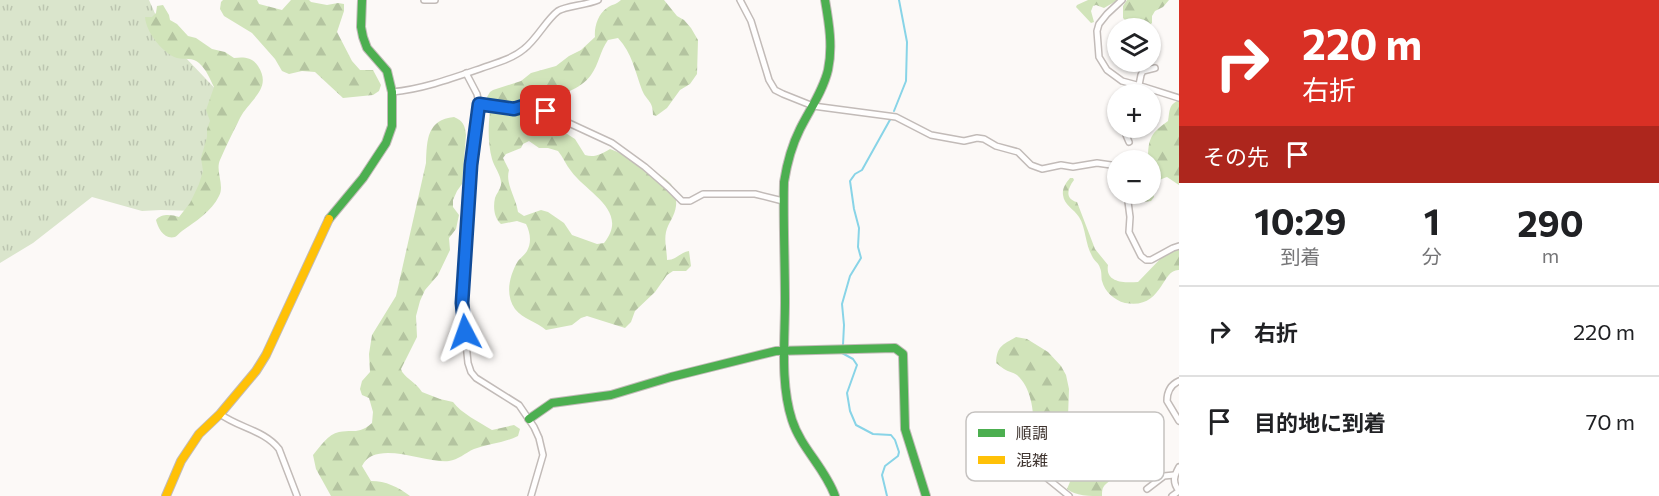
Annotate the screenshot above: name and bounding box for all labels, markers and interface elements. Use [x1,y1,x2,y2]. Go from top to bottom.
text: 220 m [1302,17,1422,69]
map controls [1107,18,1161,204]
button: layers [1107,18,1161,72]
icon: right [1203,24,1281,102]
text: 右折 [1302,73,1356,106]
button: + [1107,84,1161,138]
pin [520,85,571,136]
icon: arrive [529,94,562,127]
icon: arrive [1281,138,1314,171]
text: その先 [1203,143,1269,170]
button: − [1107,150,1161,204]
text: 10:29 [1254,198,1347,242]
text: 1 [1424,198,1440,242]
text: 290 [1517,200,1584,244]
text: m [1542,243,1559,267]
text: 到着 [1280,244,1320,268]
text: 分 [1422,244,1442,268]
position arrow [433,300,497,364]
icon: right [1203,315,1236,348]
text: 220 m [1573,318,1635,345]
text: 右折 [1254,319,1298,346]
icon: arrive [1203,405,1236,438]
text: 70 m [1586,408,1635,435]
text: 目的地に到着 [1254,409,1386,436]
legend [966,412,1164,481]
text: 順調 [1016,423,1048,442]
text: 混雑 [1016,450,1048,469]

